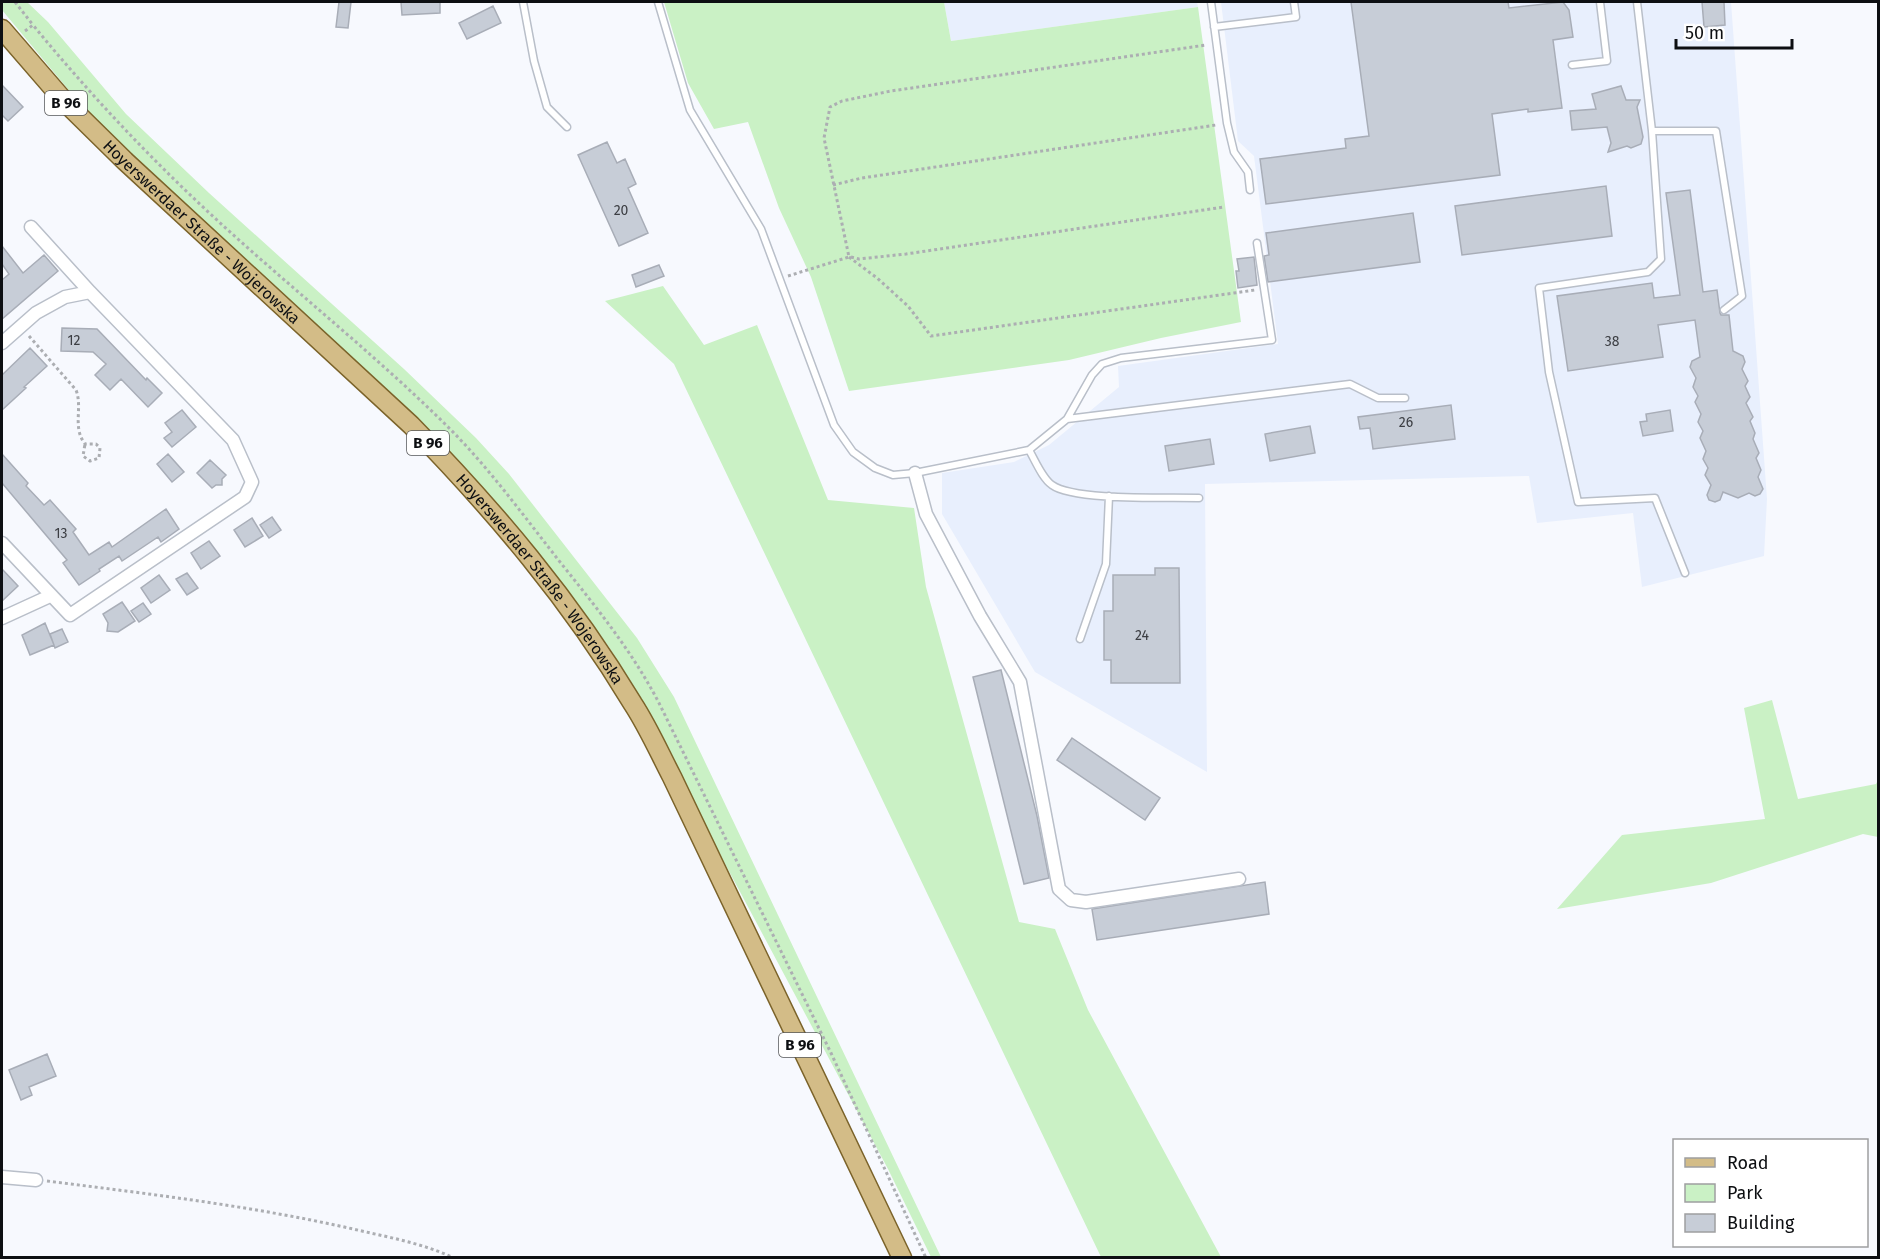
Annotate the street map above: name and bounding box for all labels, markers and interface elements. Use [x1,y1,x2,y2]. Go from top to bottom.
scale bar [1676,12,1792,50]
text: 50 m [1685,22,1724,44]
road number: B 96 [45,91,87,115]
street label: Hoyerswerdaer Straße - Wojerowska [99,136,304,328]
house number: 20 [614,202,629,219]
house number: 12 [68,332,81,349]
house number: 38 [1605,333,1620,350]
house number: 26 [1399,414,1413,431]
road number: B 96 [407,431,449,455]
street label: Hoyerswerdaer Straße - Wojerowska [452,470,628,688]
house number: 13 [54,525,68,542]
house number: 24 [1135,627,1150,644]
road number: B 96 [779,1033,821,1057]
legend [1673,1139,1868,1247]
text: Road [1727,1152,1769,1174]
text: Park [1727,1182,1763,1204]
text: Building [1727,1212,1795,1234]

